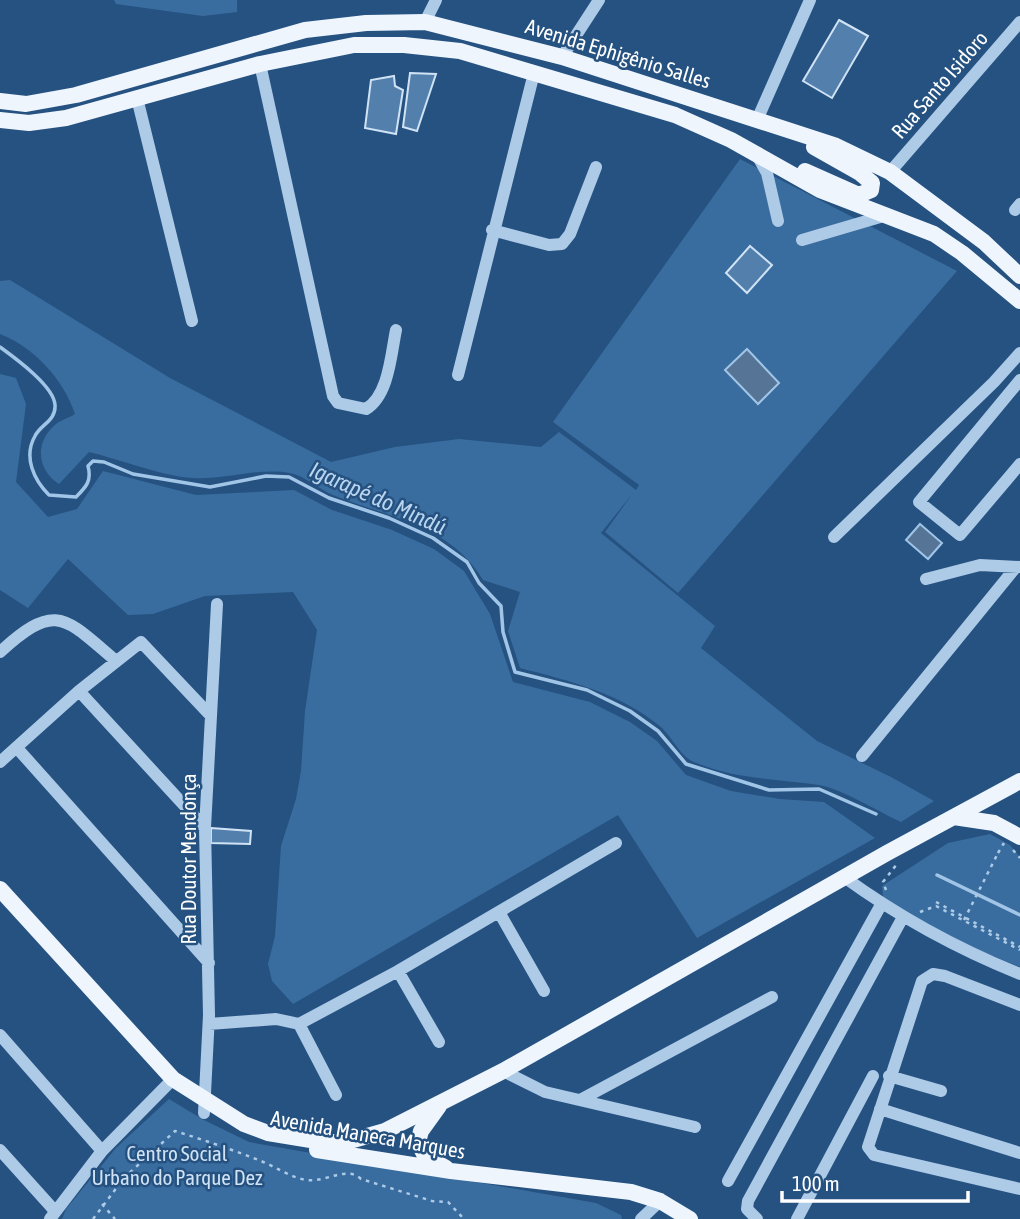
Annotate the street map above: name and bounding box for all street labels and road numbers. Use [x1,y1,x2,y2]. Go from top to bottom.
street label: Avenida Ephigênio Salles [523,13,714,93]
street label: Rua Santo Isidoro [886,26,992,143]
street label: Rua Doutor Mendonça [176,773,200,945]
street label: Avenida Maneca Marques [269,1105,467,1163]

